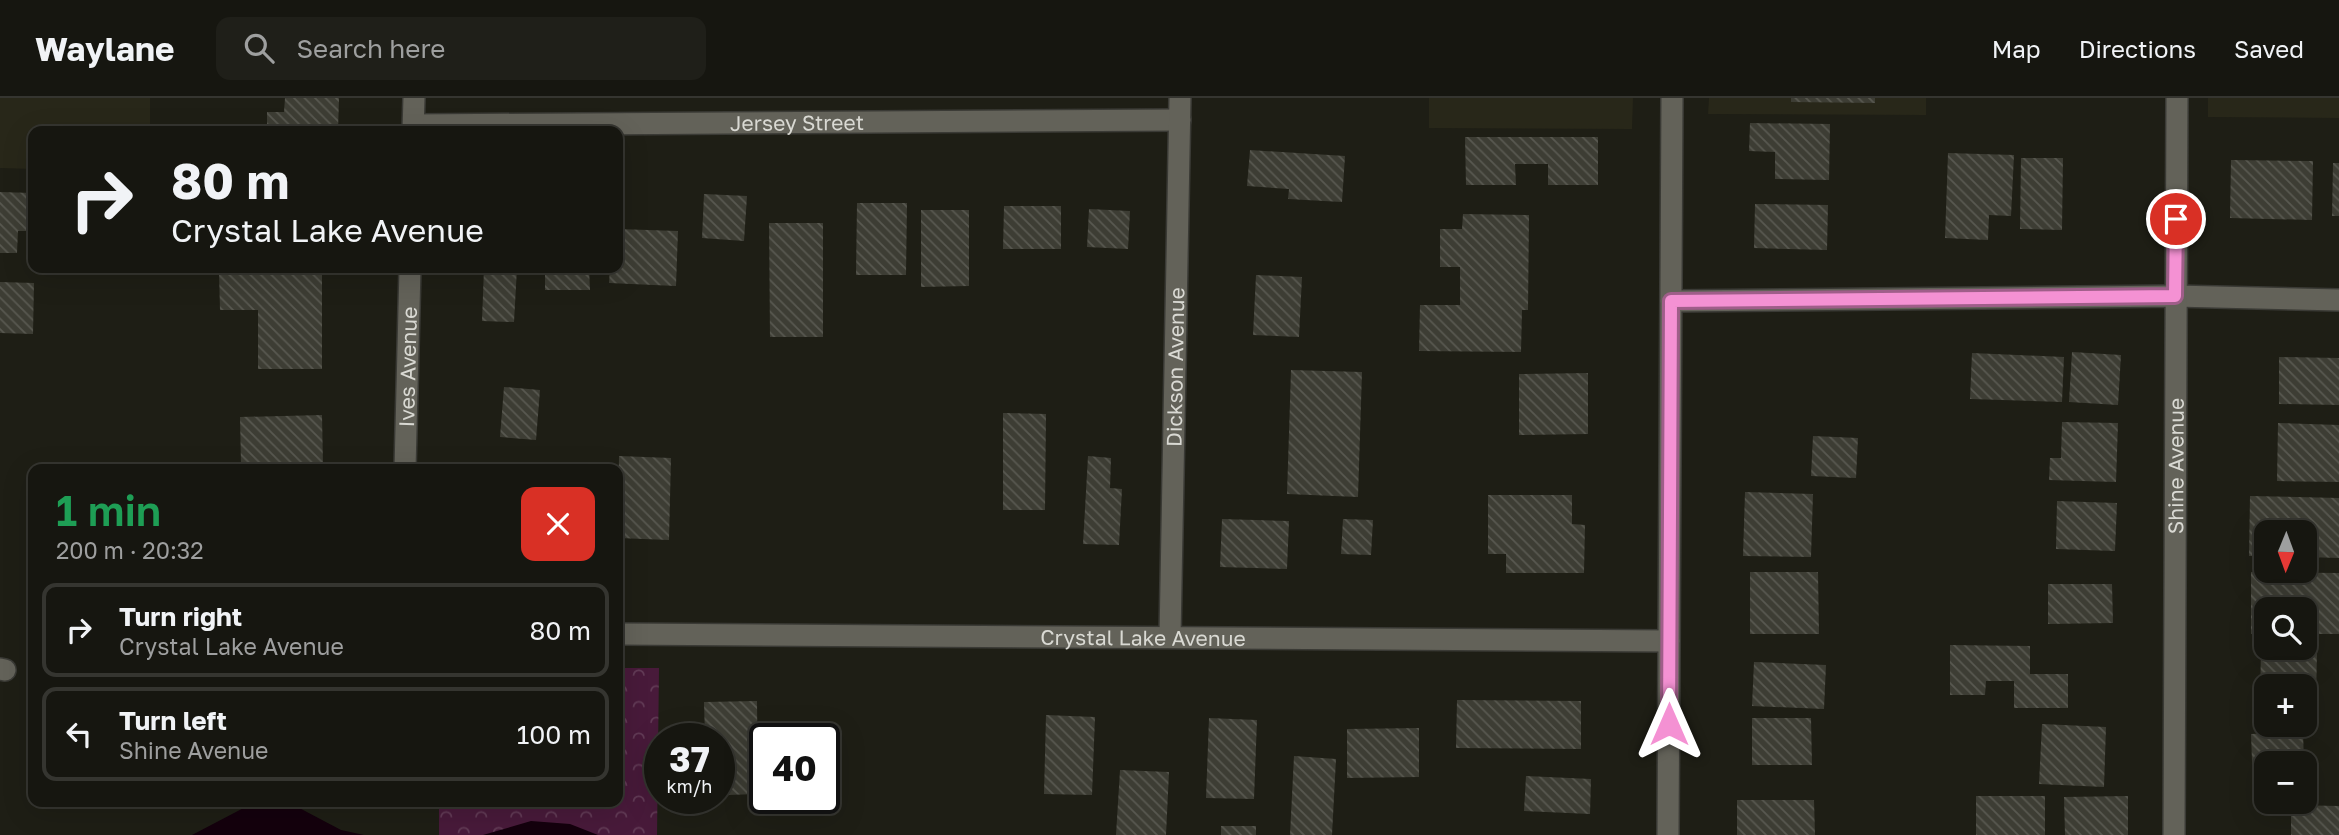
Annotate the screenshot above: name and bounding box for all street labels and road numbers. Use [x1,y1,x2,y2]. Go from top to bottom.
street label: Jersey Street [730,109,864,136]
street label: Dickson Avenue [1161,287,1189,447]
street label: Ives Avenue [393,306,422,428]
street label: Shine Avenue [2162,398,2189,534]
street label: Crystal Lake Avenue [1040,624,1246,651]

